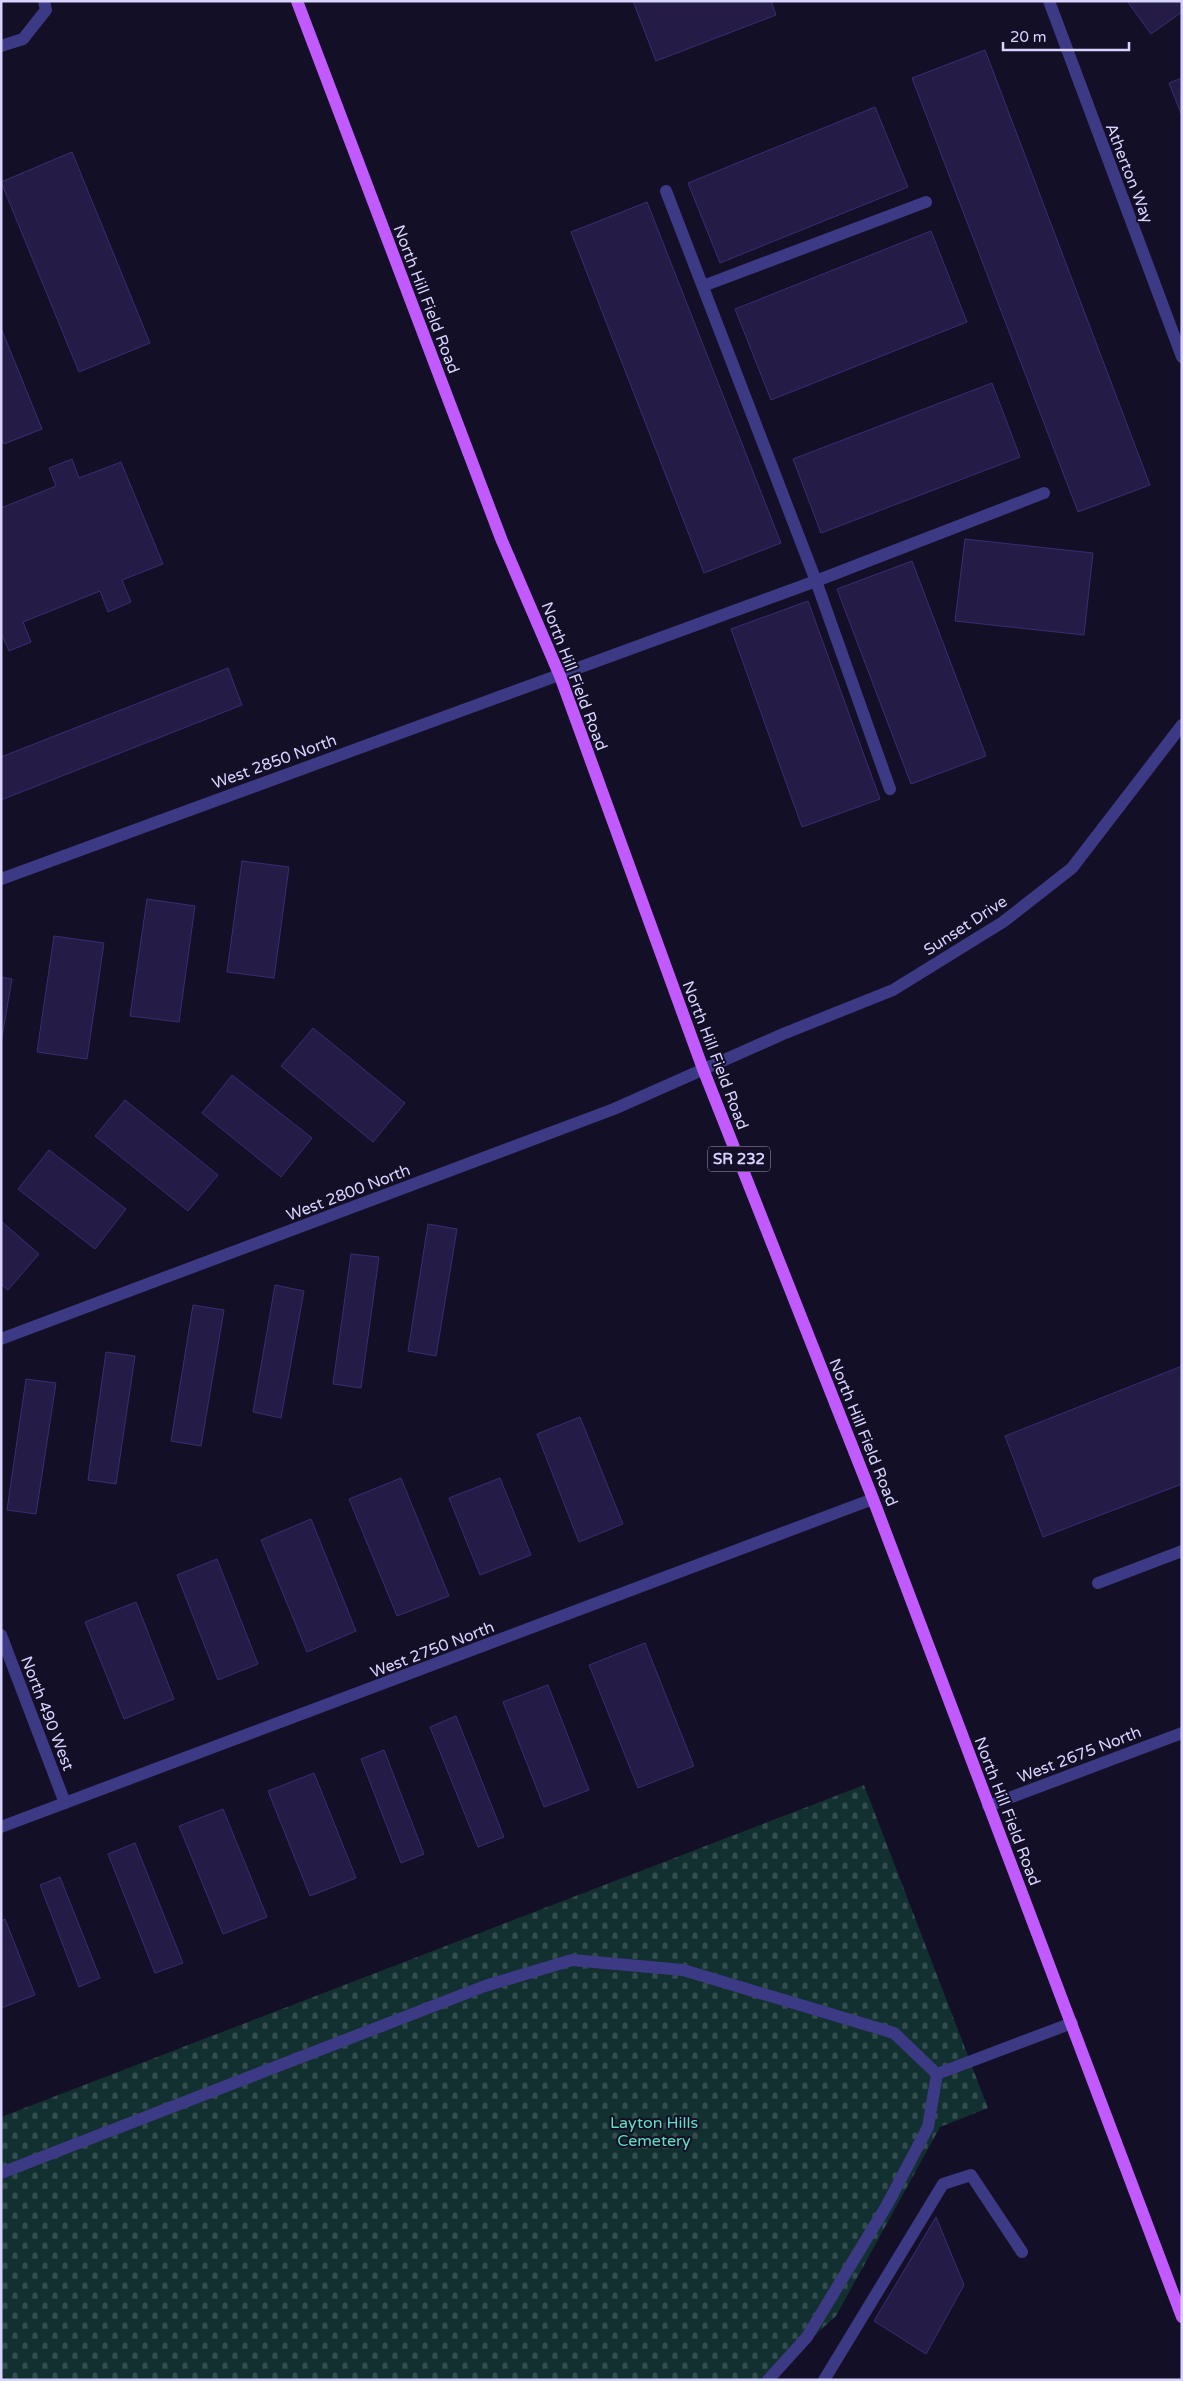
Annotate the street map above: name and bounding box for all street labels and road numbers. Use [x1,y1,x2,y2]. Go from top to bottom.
street label: Atherton Way [1101,121,1157,226]
street label: North Hill Field Road [388,222,464,376]
street label: North Hill Field Road [536,599,612,753]
street label: West 2850 North [209,730,339,794]
street label: Sunset Drive [920,891,1011,960]
street label: North Hill Field Road [677,978,753,1132]
road number: SR 232 [708,1146,770,1172]
street label: West 2800 North [284,1160,413,1226]
street label: North Hill Field Road [824,1356,902,1509]
street label: West 2750 North [368,1617,497,1683]
street label: North 490 West [16,1653,78,1773]
street label: West 2675 North [1015,1722,1144,1788]
street label: North Hill Field Road [969,1734,1045,1888]

